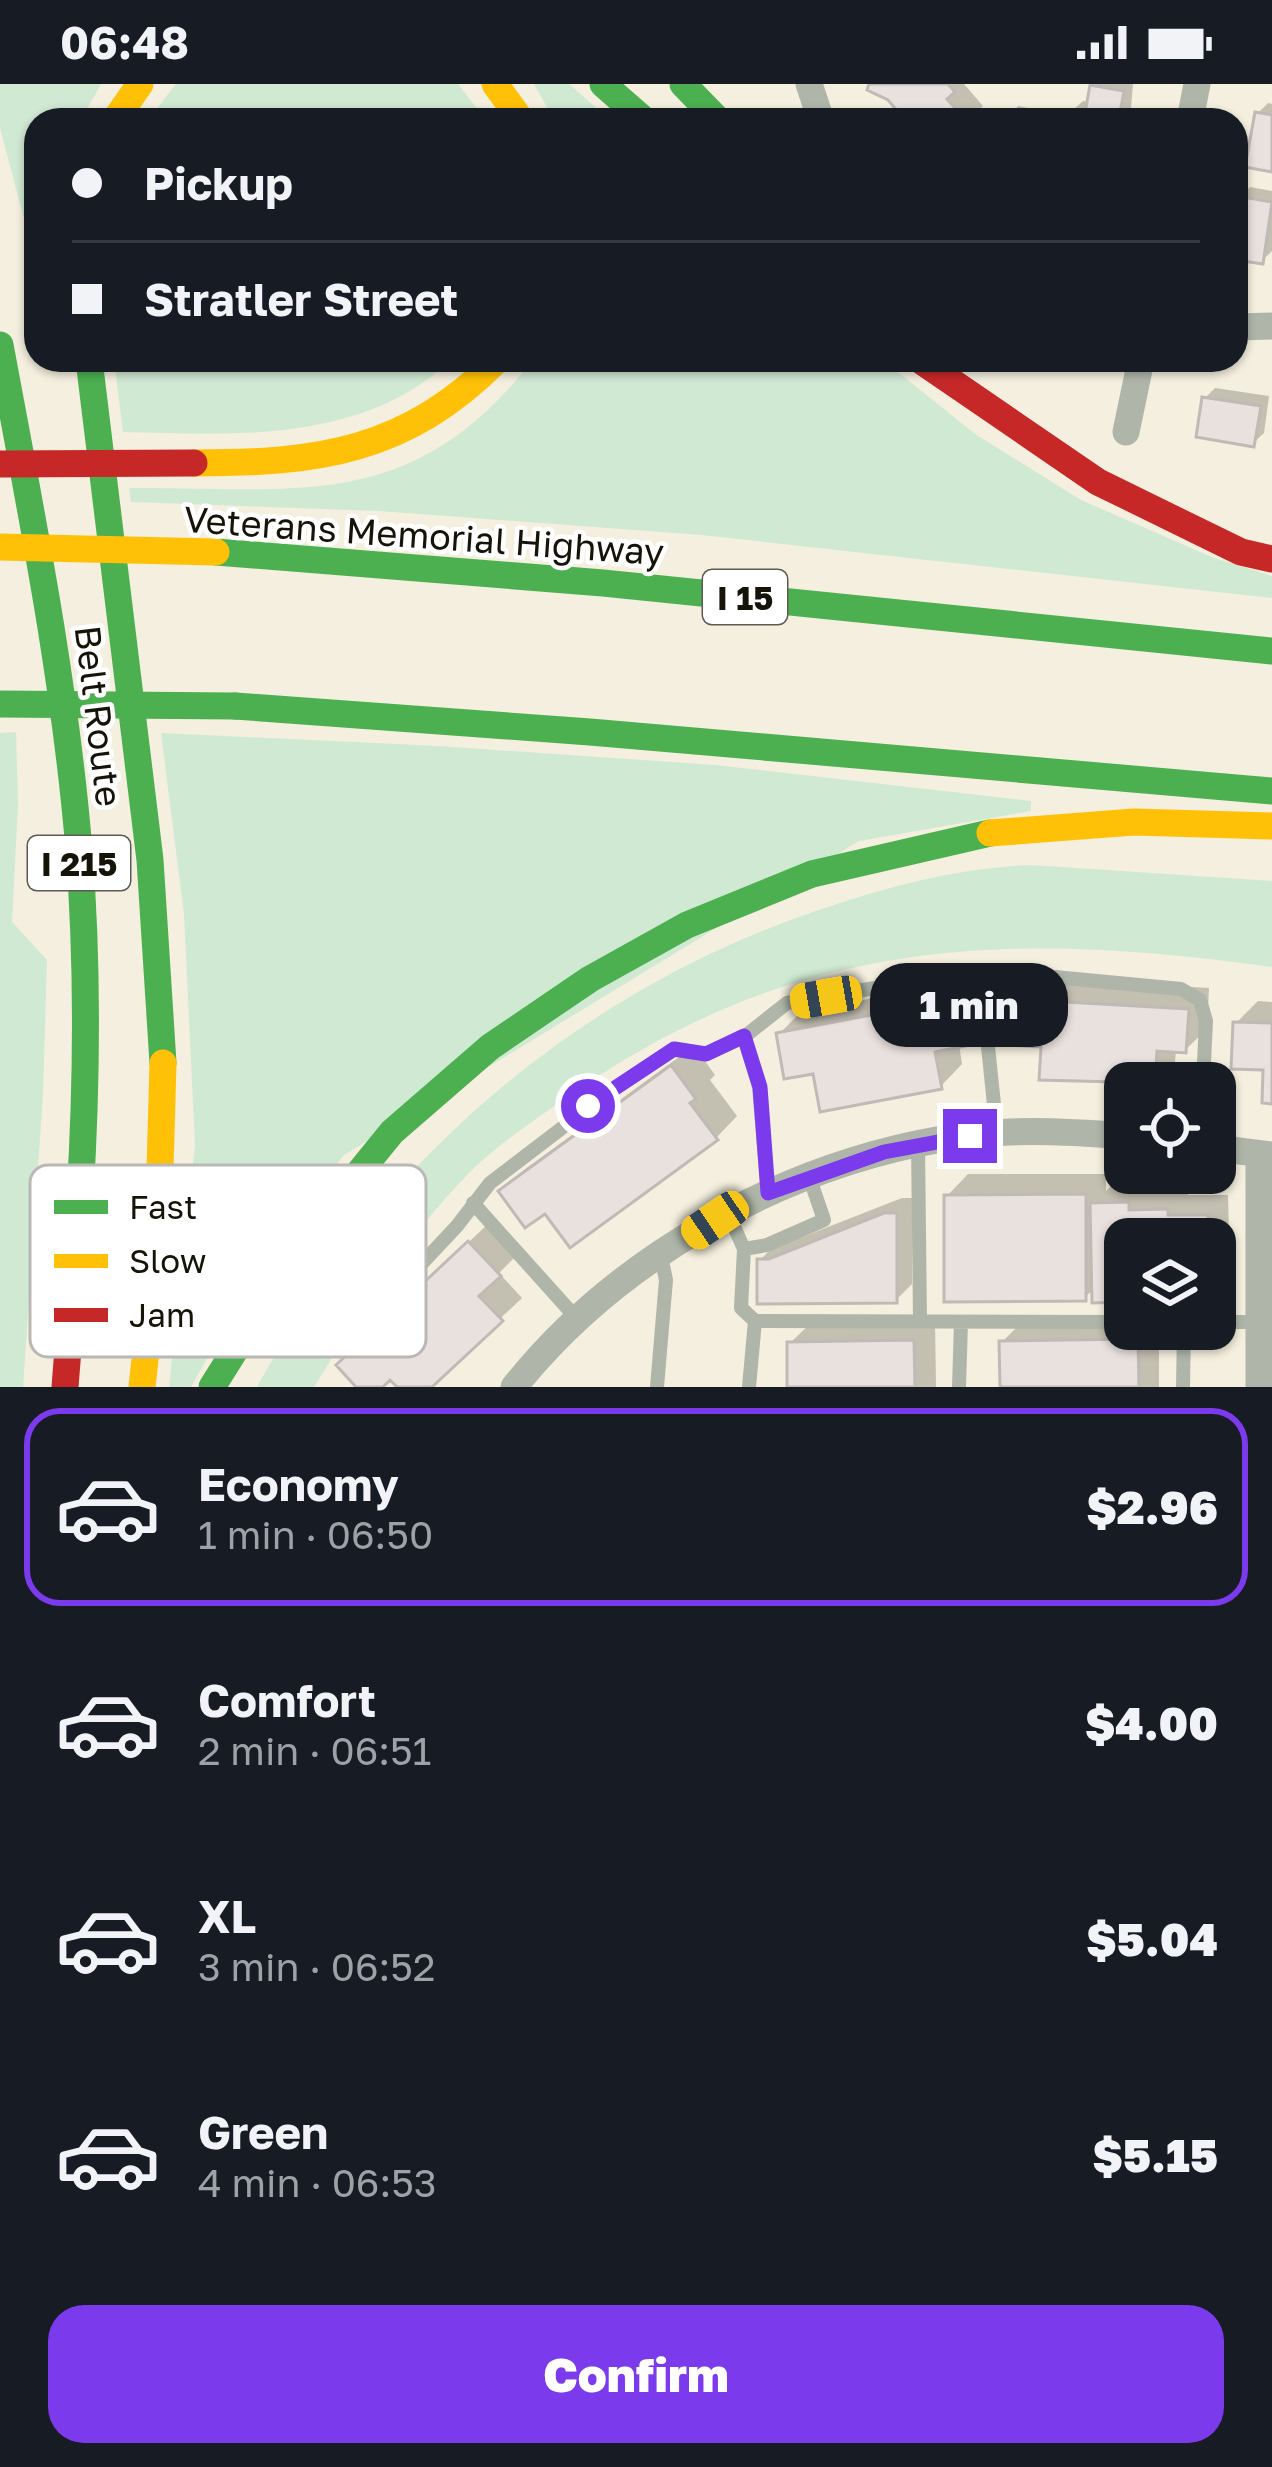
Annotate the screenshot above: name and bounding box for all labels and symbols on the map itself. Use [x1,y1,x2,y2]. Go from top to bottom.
street label: Veterans Memorial Highway [182,497,666,573]
road number: I 15 [703,570,787,624]
street label: Belt Route [67,623,131,809]
road number: I 215 [28,836,130,890]
callout: 1 min [871,962,1069,1046]
car [787,973,865,1021]
route start [561,1079,615,1133]
route end [943,1109,997,1163]
legend [30,1165,426,1357]
car [675,1185,755,1255]
text: Fast [129,1187,197,1226]
text: Slow [129,1241,207,1280]
text: Jam [129,1295,195,1334]

